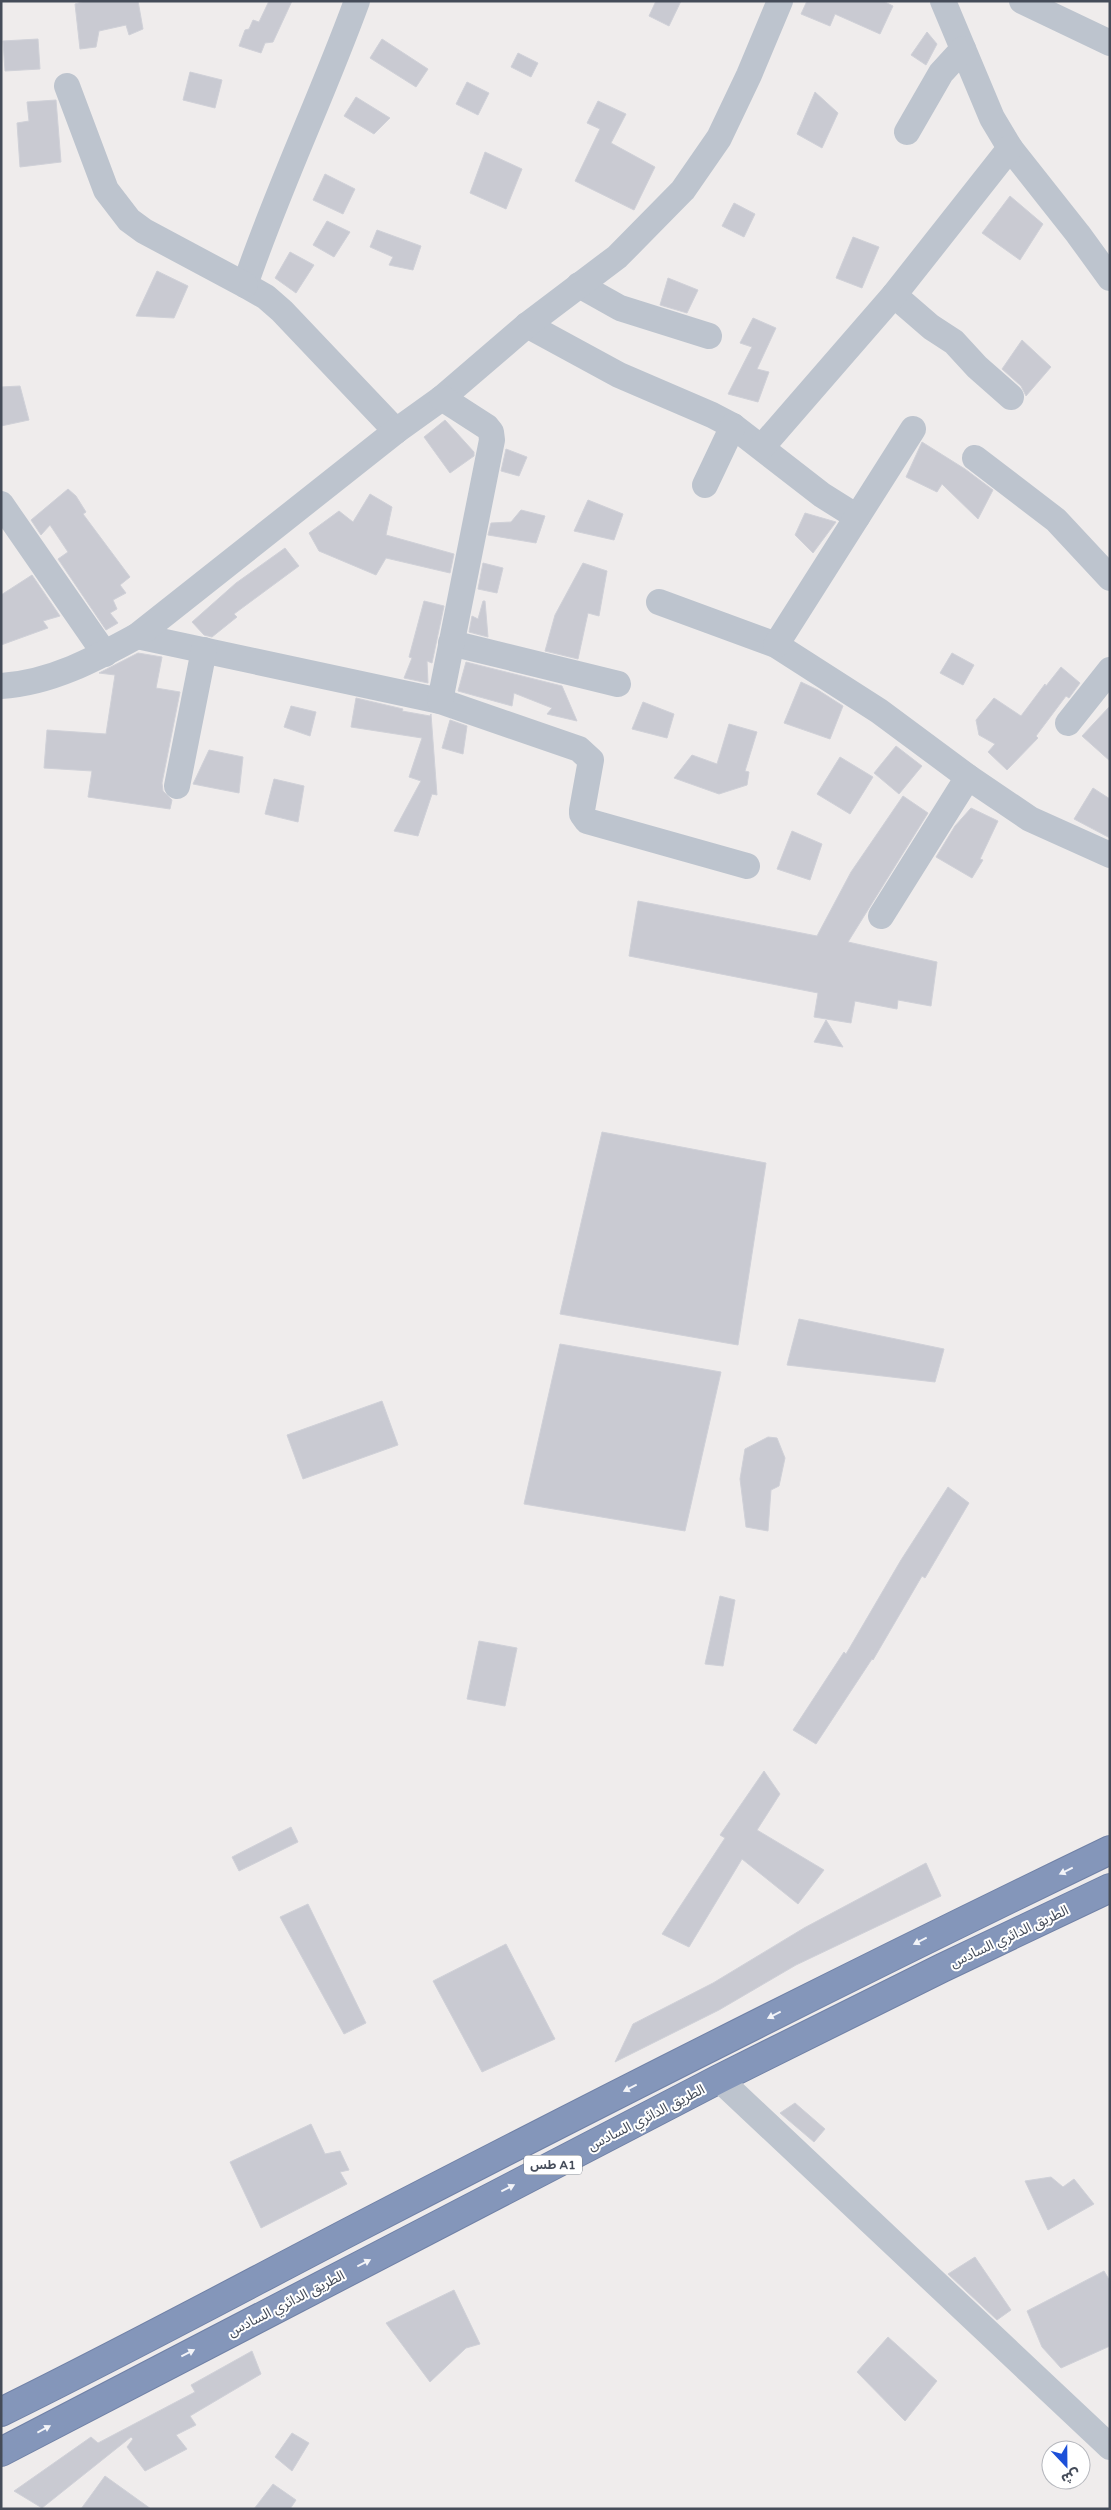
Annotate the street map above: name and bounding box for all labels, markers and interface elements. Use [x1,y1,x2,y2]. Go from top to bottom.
one-way arrow [1059,1867,1073,1875]
street label: الطريق الدائري السادس [947,1901,1072,1973]
one-way arrow [912,1937,927,1946]
one-way arrow [767,2011,782,2019]
street label: الطريق الدائري السادس [585,2081,709,2156]
one-way arrow [622,2084,637,2092]
road number: طس A1 [524,2156,582,2174]
one-way arrow [501,2184,515,2192]
one-way arrow [356,2259,371,2267]
street label: الطريق الدائري السادس [225,2267,349,2342]
one-way arrow [181,2349,196,2357]
one-way arrow [38,2424,51,2433]
north arrow [1041,2440,1091,2490]
text: ش [1059,2465,1083,2488]

